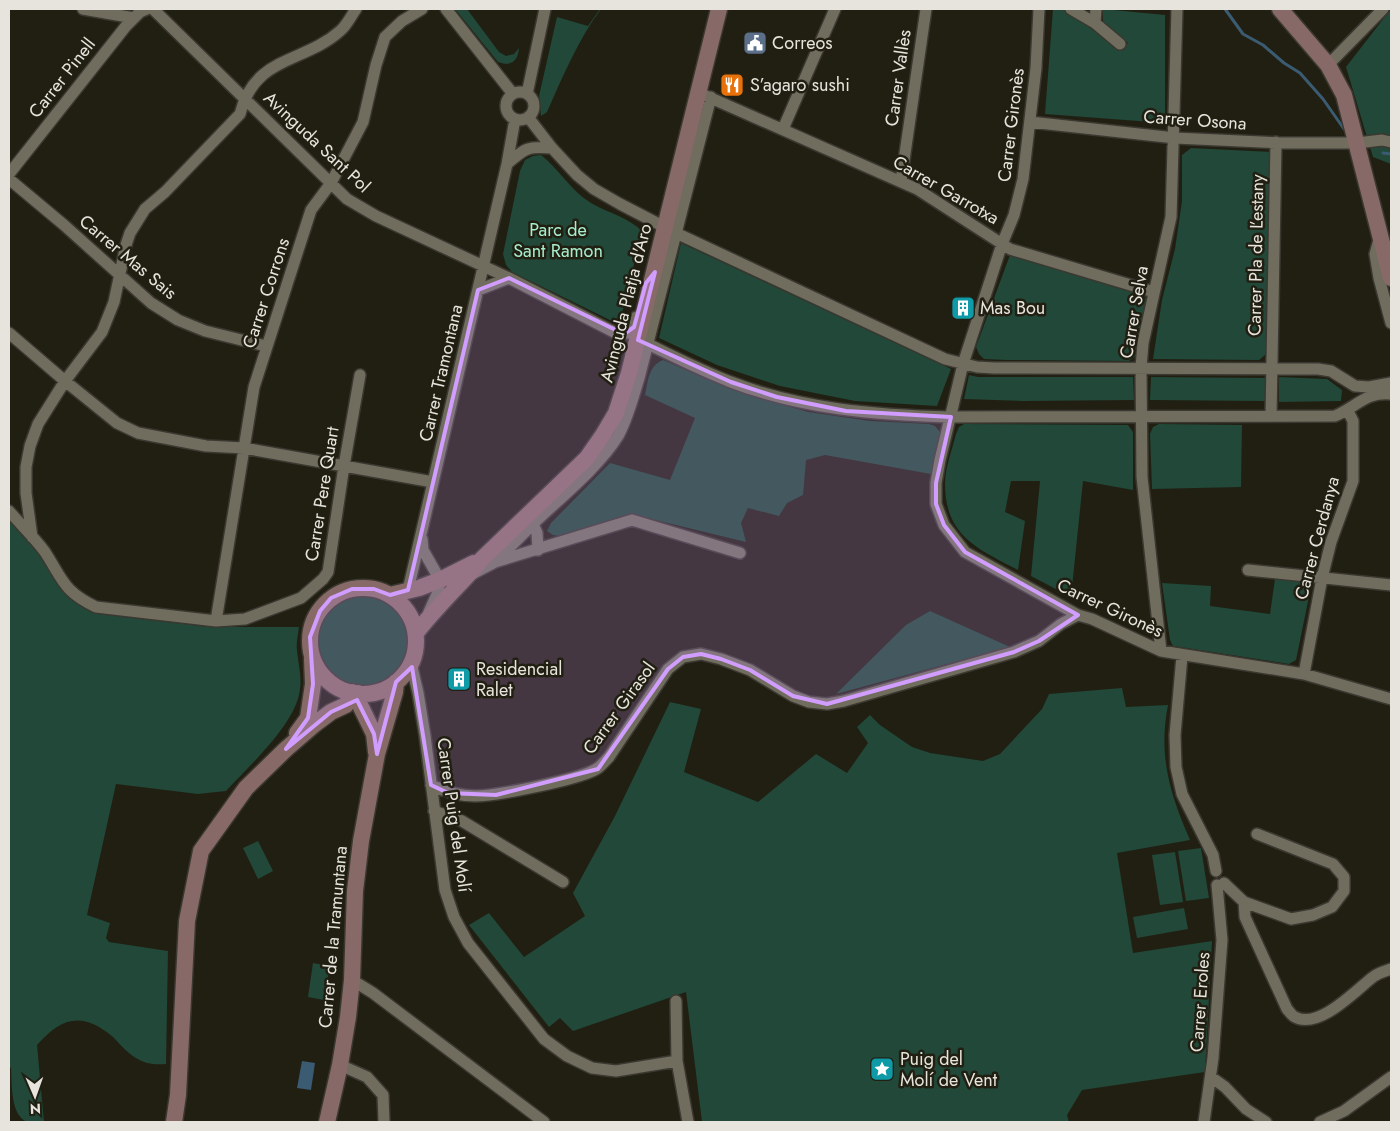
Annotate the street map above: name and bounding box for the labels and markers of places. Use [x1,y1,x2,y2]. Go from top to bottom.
public building icon: Correos [742,30,768,56]
place label: Correos [772,30,833,56]
restaurant icon: S’agaro sushi [719,72,745,98]
place label: S’agaro sushi [750,72,850,98]
building icon: Mas Bou [950,295,976,321]
place label: Mas Bou [980,295,1045,321]
place label: Residencial Ralet [476,656,562,703]
building icon: Residencial Ralet [446,666,472,692]
place label: Puig del Molí de Vent [900,1046,998,1093]
place icon: Puig del Molí de Vent [869,1056,895,1082]

